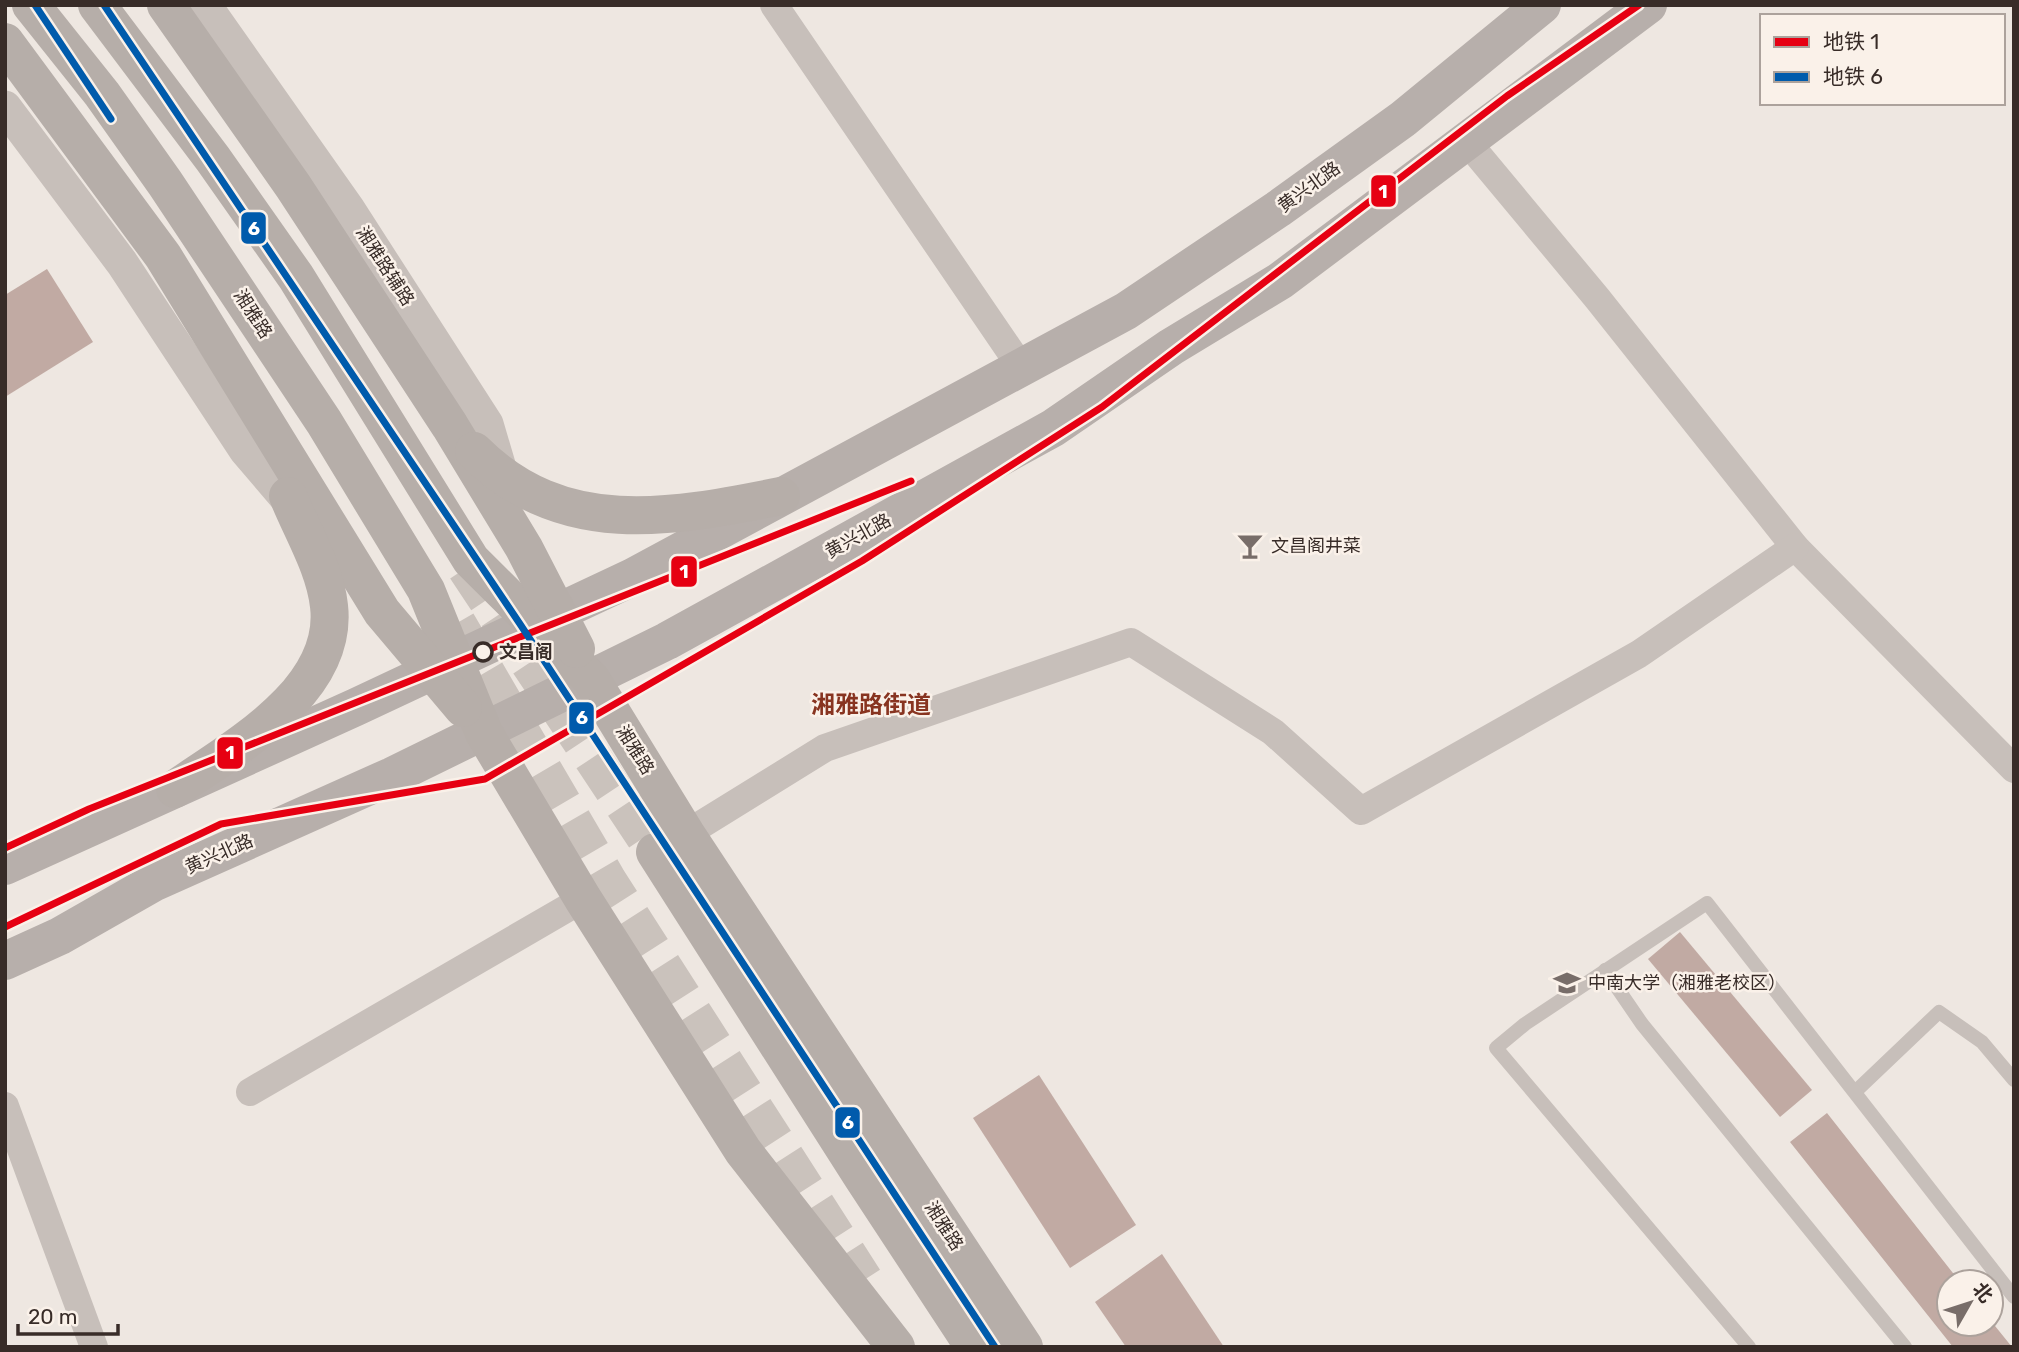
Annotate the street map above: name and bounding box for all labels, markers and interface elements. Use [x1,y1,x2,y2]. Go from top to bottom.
legend [1760,14,2005,105]
text: 地铁 1 [1823,29,1879,54]
text: 地铁 6 [1823,64,1883,89]
street label: 黄兴北路 [1273,157,1345,217]
line badge: 1 [1370,174,1397,208]
text: 1 [1378,180,1388,203]
line badge: 6 [240,211,267,245]
text: 6 [248,217,260,240]
street label: 湘雅路辅路 [351,222,419,310]
street label: 湘雅路 [229,285,277,343]
street label: 黄兴北路 [821,509,895,563]
bar icon: 文昌阁井菜 [1235,531,1265,561]
place label: 文昌阁井菜 [1271,535,1361,557]
line badge: 1 [670,555,698,588]
text: 1 [679,560,689,583]
place label: 文昌阁 [499,641,553,663]
marker: 文昌阁 [473,642,493,662]
district label: 湘雅路街道 [811,691,931,719]
line badge: 6 [568,701,595,735]
text: 6 [576,706,588,729]
street label: 湘雅路 [611,721,659,779]
line badge: 1 [216,736,244,770]
text: 1 [225,741,235,764]
street label: 黄兴北路 [182,829,256,879]
school or university icon: 中南大学（湘雅老校区） [1552,968,1582,998]
place label: 中南大学（湘雅老校区） [1588,972,1786,994]
line badge: 6 [834,1106,861,1139]
text: 6 [842,1111,854,1134]
street label: 湘雅路 [920,1197,968,1255]
north arrow [1935,1268,2005,1338]
text: 北 [1968,1278,1998,1307]
scale bar [18,1292,117,1336]
text: 20 m [28,1304,77,1329]

